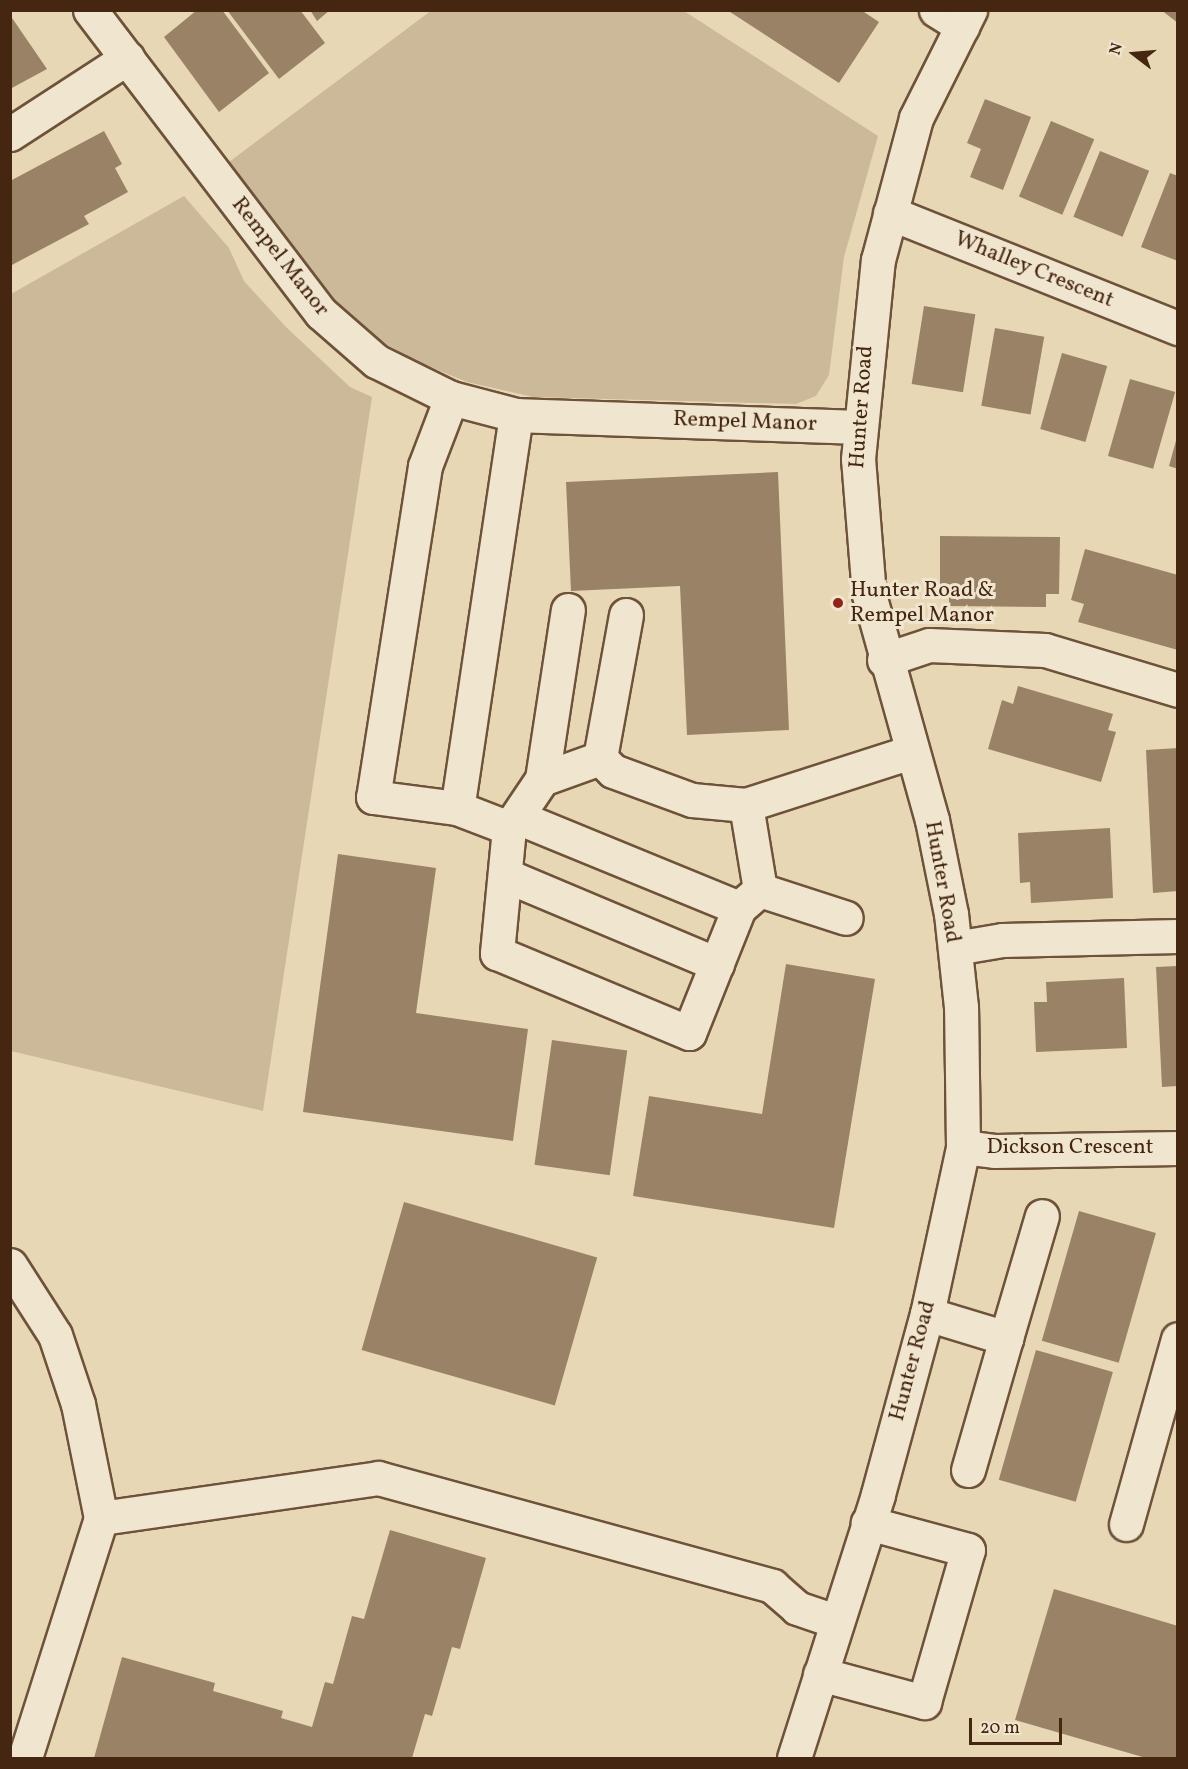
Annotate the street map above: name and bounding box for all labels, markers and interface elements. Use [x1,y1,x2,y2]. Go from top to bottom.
north arrow [1104,24,1164,84]
text: N [1105,40,1129,58]
street label: Rempel Manor [225,192,335,322]
street label: Whalley Crescent [950,226,1118,314]
street label: Hunter Road [845,345,879,469]
street label: Rempel Manor [673,406,817,438]
place label: Hunter Road & Rempel Manor [850,577,994,628]
marker: Hunter Road & Rempel Manor [831,596,845,610]
street label: Hunter Road [918,819,966,945]
street label: Dickson Crescent [986,1135,1154,1161]
street label: Hunter Road [884,1298,942,1424]
scale bar [972,1706,1065,1744]
text: 20 m [980,1716,1020,1741]

